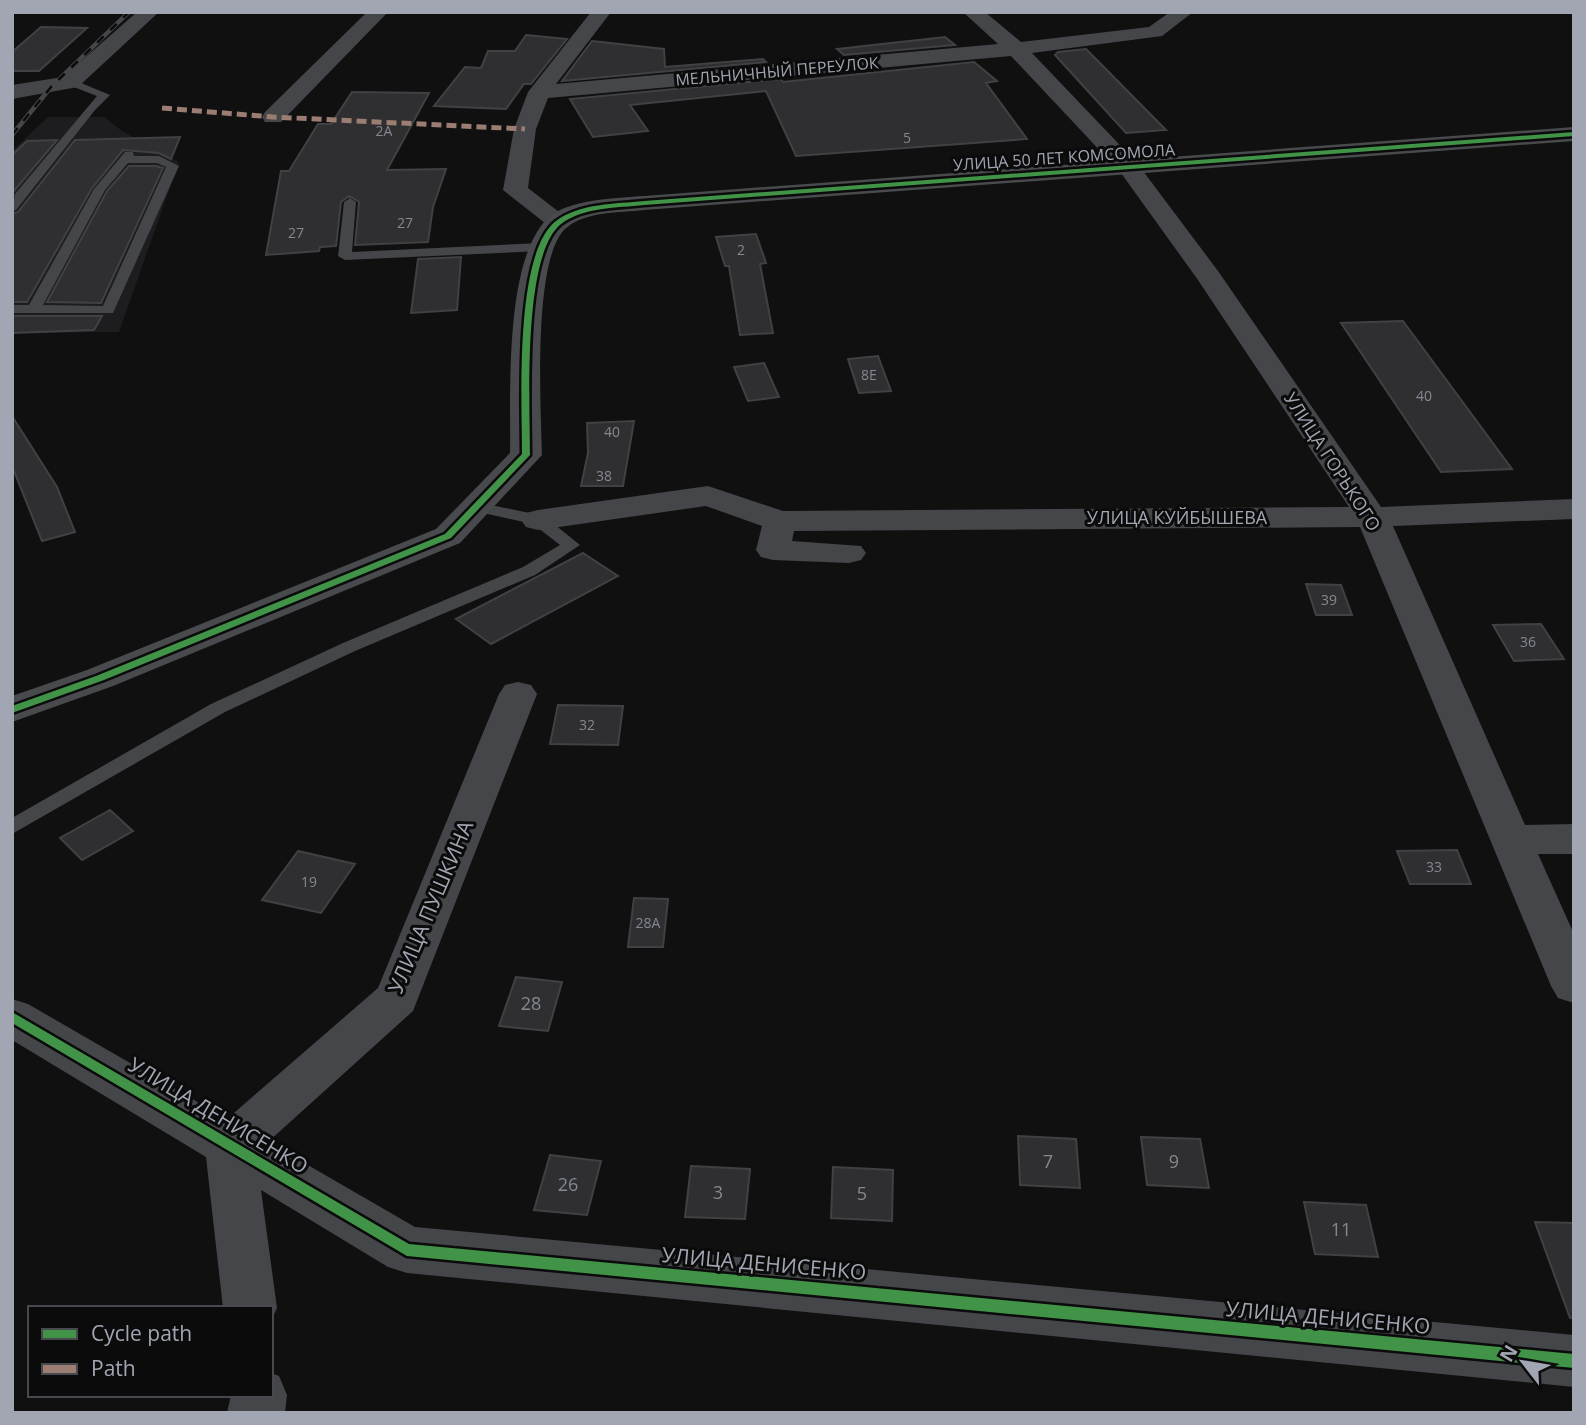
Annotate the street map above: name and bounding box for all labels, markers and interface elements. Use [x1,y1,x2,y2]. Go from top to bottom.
street label: МЕЛЬНИЧНЫЙ ПЕРЕУЛОК [675,51,880,91]
house number: 2А [376,121,393,140]
house number: 5 [903,128,911,147]
street label: УЛИЦА 50 ЛЕТ КОМСОМОЛА [952,138,1176,176]
house number: 27 [397,213,413,232]
house number: 27 [288,223,304,242]
house number: 2 [737,240,745,259]
house number: 8Е [861,365,877,384]
house number: 40 [1416,386,1432,405]
street label: УЛИЦА ГОРЬКОГО [1279,388,1387,535]
house number: 40 [604,422,620,441]
house number: 38 [596,466,612,485]
street label: УЛИЦА КУЙБЫШЕВА [1087,505,1268,529]
house number: 39 [1321,590,1337,609]
house number: 36 [1520,632,1536,651]
house number: 32 [579,715,595,734]
street label: УЛИЦА ПУШКИНА [381,815,479,997]
house number: 33 [1426,857,1442,876]
house number: 19 [301,872,317,891]
house number: 28А [636,913,661,932]
house number: 28 [521,991,541,1015]
street label: УЛИЦА ДЕНИСЕНКО [123,1050,314,1180]
house number: 7 [1043,1149,1053,1173]
house number: 9 [1169,1149,1179,1173]
house number: 26 [558,1172,578,1196]
house number: 3 [713,1180,723,1204]
house number: 5 [857,1181,867,1205]
house number: 11 [1331,1217,1351,1241]
street label: УЛИЦА ДЕНИСЕНКО [661,1240,867,1286]
street label: УЛИЦА ДЕНИСЕНКО [1225,1294,1431,1340]
legend [28,1306,273,1397]
text: Cycle path [91,1319,192,1347]
north arrow [1488,1327,1558,1397]
text: N [1493,1340,1524,1367]
text: Path [91,1354,136,1382]

